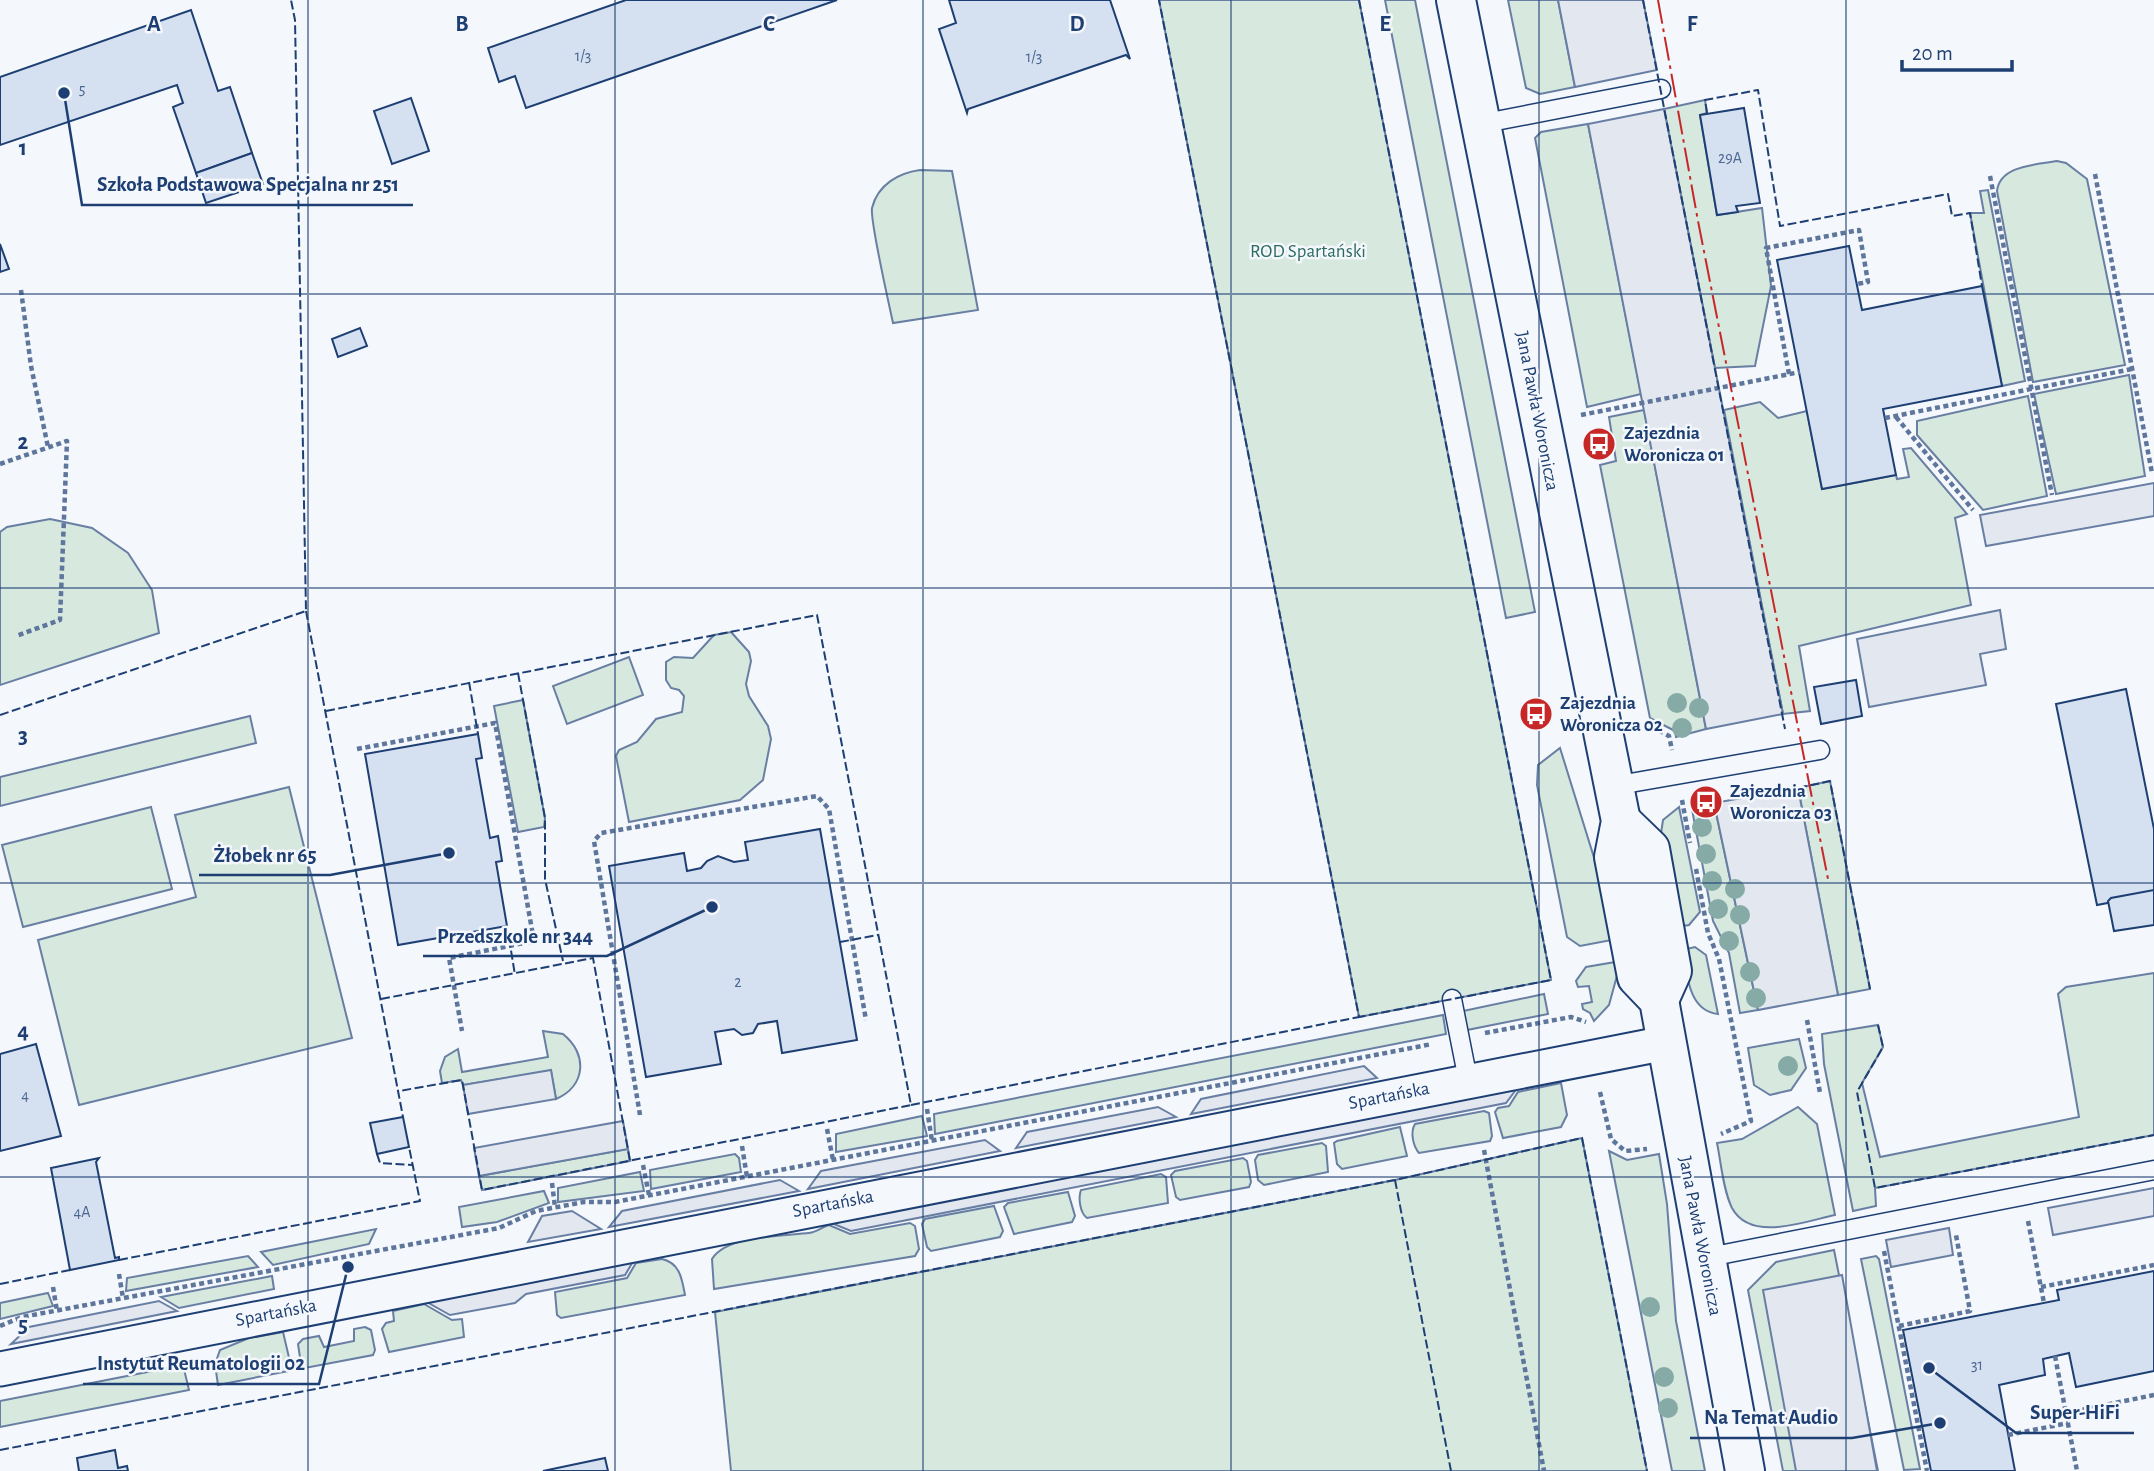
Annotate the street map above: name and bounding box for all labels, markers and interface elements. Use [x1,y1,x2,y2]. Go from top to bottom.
text: A [147,13,161,36]
text: B [455,13,469,36]
text: C [763,13,775,36]
text: D [1069,13,1085,36]
text: E [1379,13,1391,36]
text: F [1687,13,1698,36]
scale bar [1902,28,2012,72]
text: 20 m [1912,43,1953,64]
house number: 1/3 [575,48,591,64]
house number: 1/3 [1026,49,1042,65]
house number: 5 [79,81,85,97]
text: 1 [19,137,27,160]
house number: 29A [1718,150,1742,166]
callout: Szkoła Podstawowa Specjalna nr 251 [82,163,413,205]
text: Szkoła Podstawowa Specjalna nr 251 [97,174,399,195]
park label: ROD Spartański [1250,242,1366,261]
street label: Jana Pawła Woronicza [1512,330,1562,493]
place label: Zajezdnia Woronicza 01 [1624,424,1725,465]
bus stop icon: Zajezdnia Woronicza 01 [1580,425,1618,463]
text: 2 [18,431,29,454]
place label: Zajezdnia Woronicza 02 [1560,694,1663,735]
bus stop icon: Zajezdnia Woronicza 02 [1517,695,1555,733]
text: 3 [18,725,28,748]
place label: Zajezdnia Woronicza 03 [1730,782,1832,823]
bus stop icon: Zajezdnia Woronicza 03 [1687,783,1725,821]
callout: Żłobek nr 65 [199,833,330,875]
text: Żłobek nr 65 [214,844,316,866]
callout: Przedszkole nr 344 [423,914,607,956]
text: Przedszkole nr 344 [437,926,593,947]
house number: 2 [734,974,742,990]
text: 4 [17,1020,29,1043]
street label: Spartańska [1347,1079,1431,1113]
house number: 4 [21,1087,29,1103]
street label: Jana Pawła Woronicza [1675,1155,1725,1318]
street label: Spartańska [791,1187,875,1221]
house number: 4A [74,1204,90,1220]
street label: Spartańska [234,1296,318,1330]
text: 5 [18,1314,28,1337]
callout: Instytut Reumatologii 02 [83,1342,319,1384]
text: Instytut Reumatologii 02 [97,1353,305,1374]
house number: 31 [1971,1357,1983,1373]
callout: Super-HiFi [2016,1391,2134,1433]
callout: Na Temat Audio [1690,1396,1852,1438]
text: Super-HiFi [2030,1402,2120,1423]
text: Na Temat Audio [1704,1407,1838,1428]

